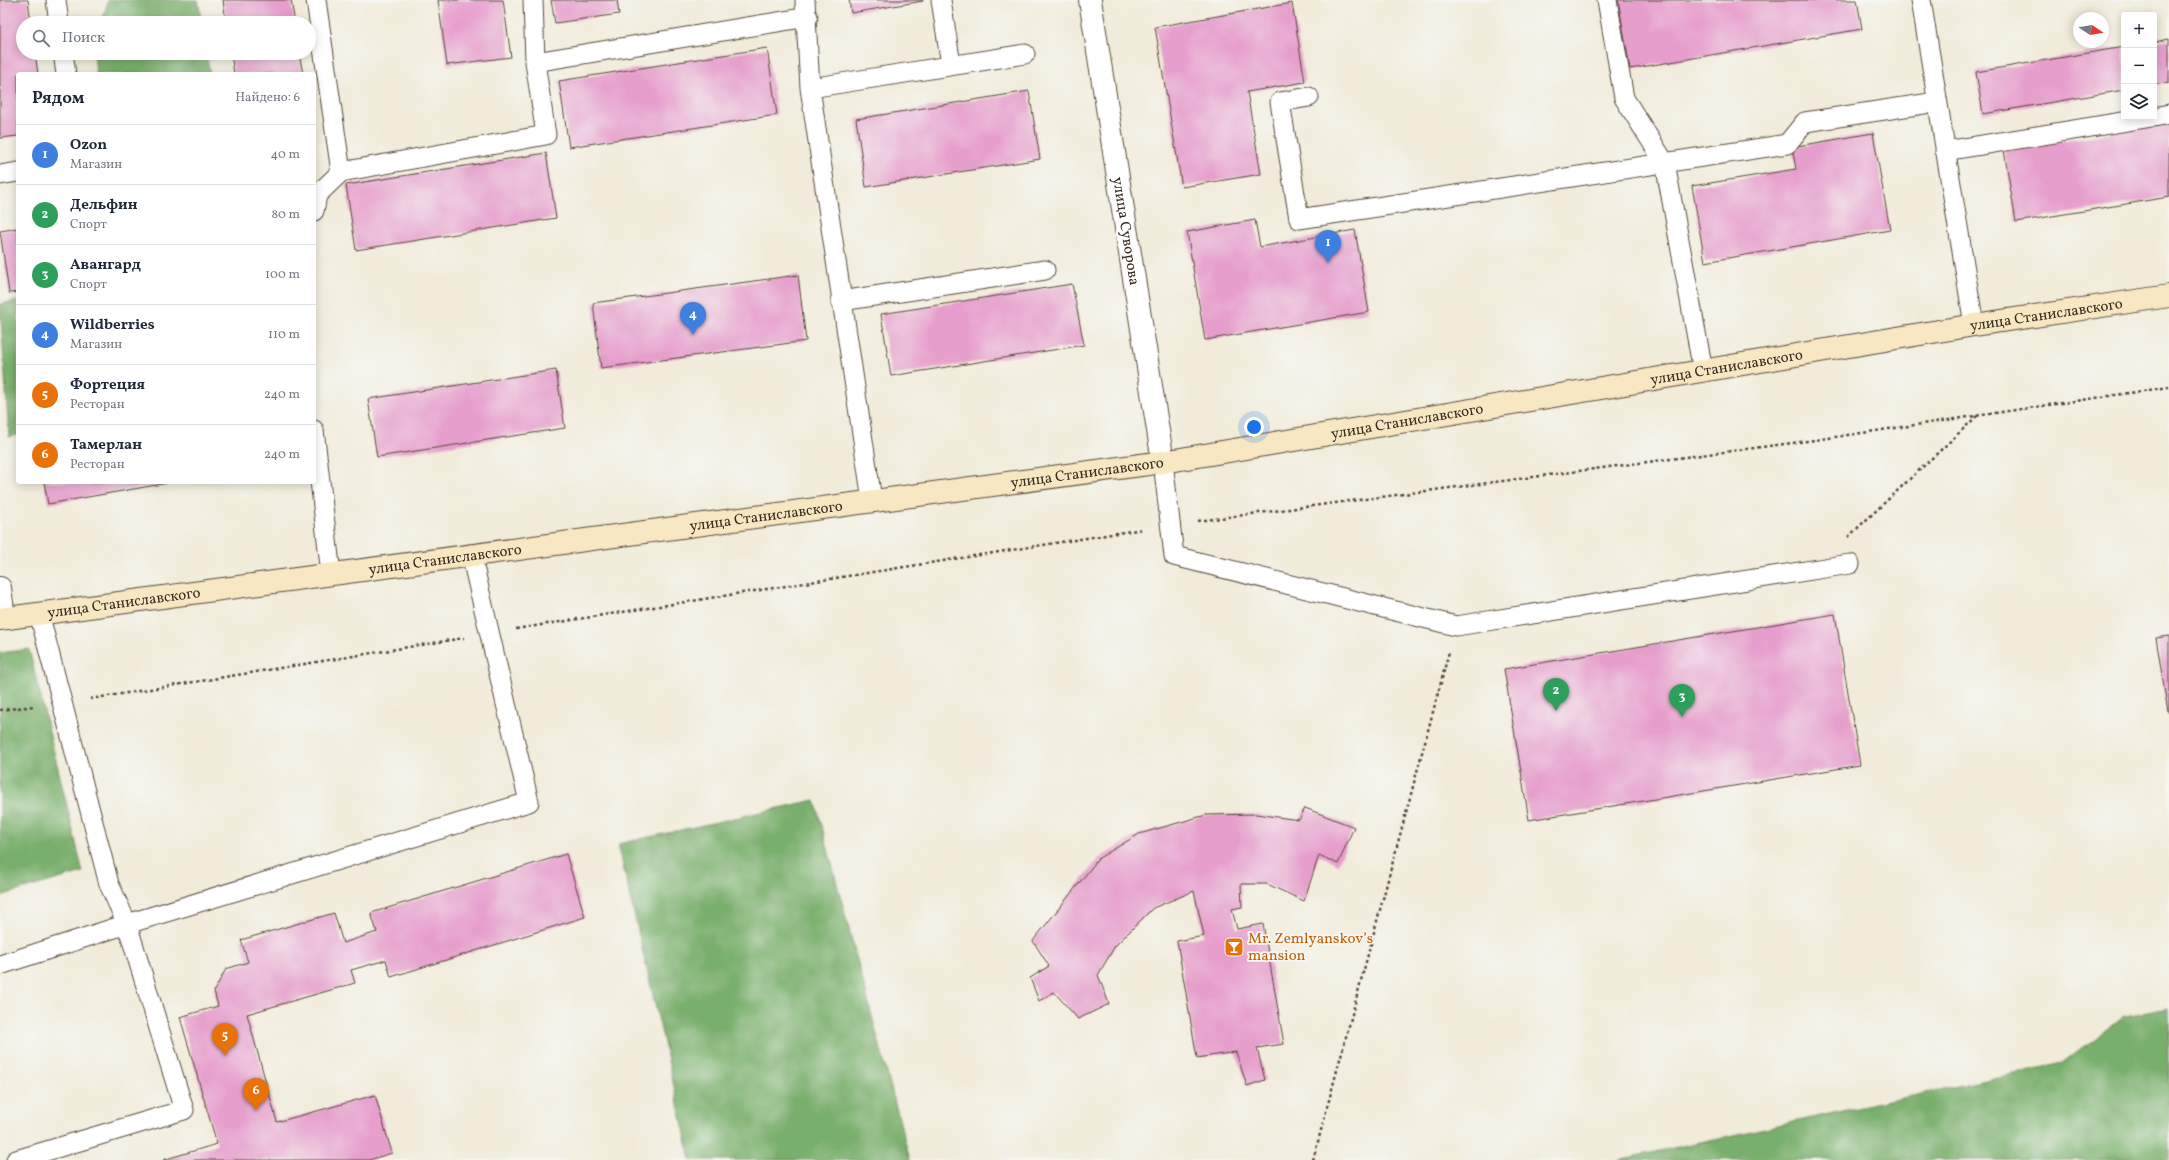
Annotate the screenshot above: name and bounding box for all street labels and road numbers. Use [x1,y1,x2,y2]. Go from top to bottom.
street label: улица Суворова [1106,176,1144,287]
street label: улица Станиславского [1968,294,2124,338]
street label: улица Станиславского [1649,345,1805,391]
street label: улица Станиславского [1329,399,1485,445]
street label: улица Станиславского [1009,453,1165,494]
street label: улица Станиславского [688,496,844,538]
street label: улица Станиславского [367,540,523,581]
street label: улица Станиславского [46,583,202,624]

